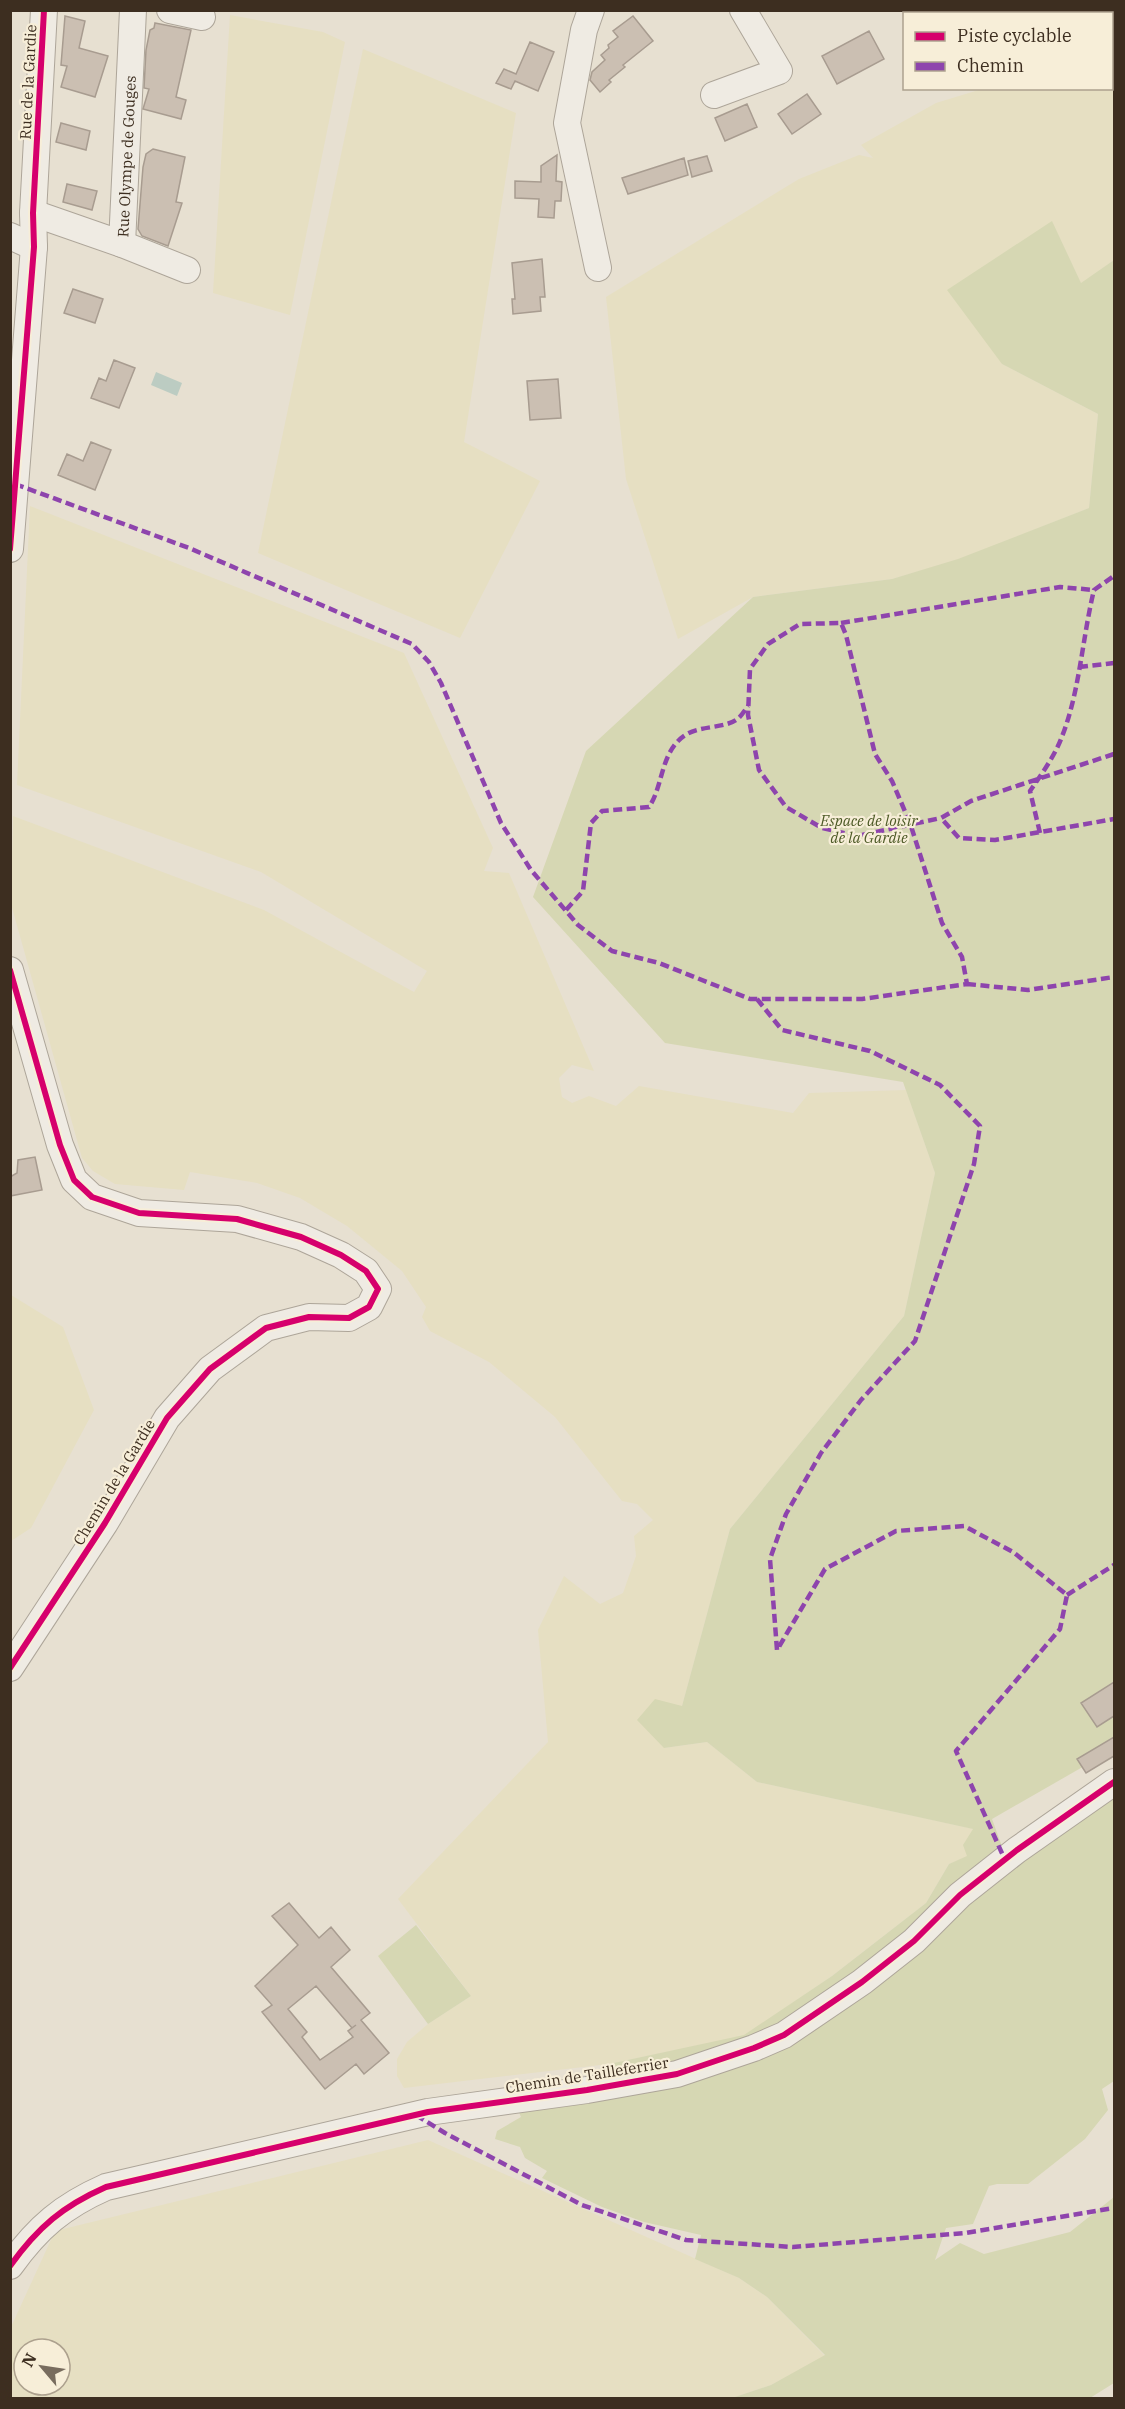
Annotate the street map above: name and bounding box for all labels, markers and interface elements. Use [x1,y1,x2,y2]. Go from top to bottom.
legend [903,12,1113,90]
street label: Rue de la Gardie [15,24,41,140]
text: Piste cyclable [957,24,1072,47]
text: Chemin [957,54,1024,77]
street label: Rue Olympe de Gouges [113,75,139,238]
park label: Espace de loisir de la Gardie [819,811,918,847]
street label: Chemin de la Gardie [69,1416,159,1548]
street label: Chemin de Tailleferrier [504,2053,670,2097]
north arrow [12,2337,72,2397]
text: N [17,2349,41,2370]

